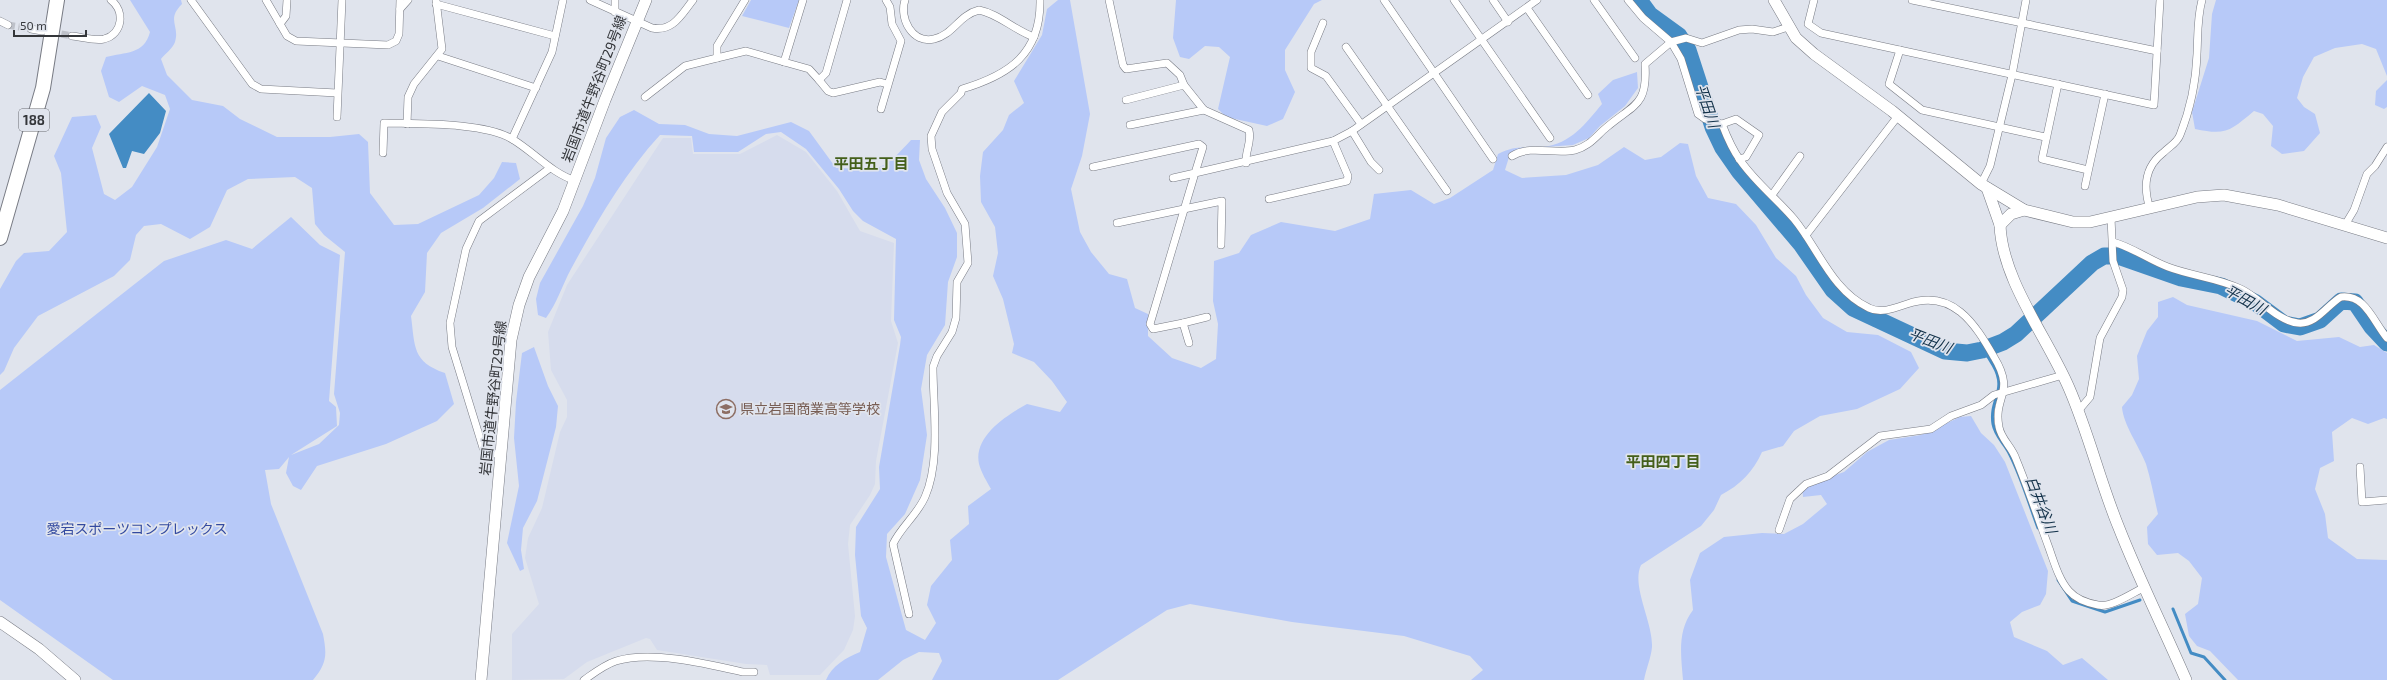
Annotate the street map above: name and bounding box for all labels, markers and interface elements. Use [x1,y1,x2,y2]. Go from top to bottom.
scale bar [14,12,86,38]
street label: 岩国市道牛野谷町29号線 [558,13,629,165]
text: 50 m [20,18,47,32]
water label: 平田川 [1692,81,1724,132]
road number: 188 [19,109,49,131]
district label: 平田五丁目 [833,154,909,172]
water label: 平田川 [2221,280,2271,319]
street label: 岩国市道牛野谷町29号線 [476,320,509,476]
water label: 平田川 [1906,324,1956,357]
school or university icon: 県立岩国商業高等学校 [715,398,737,420]
place label: 県立岩国商業高等学校 [740,400,880,417]
district label: 平田四丁目 [1625,452,1701,470]
water label: 白井谷川 [2023,473,2062,538]
park label: 愛宕スポーツコンプレックス [47,520,227,537]

